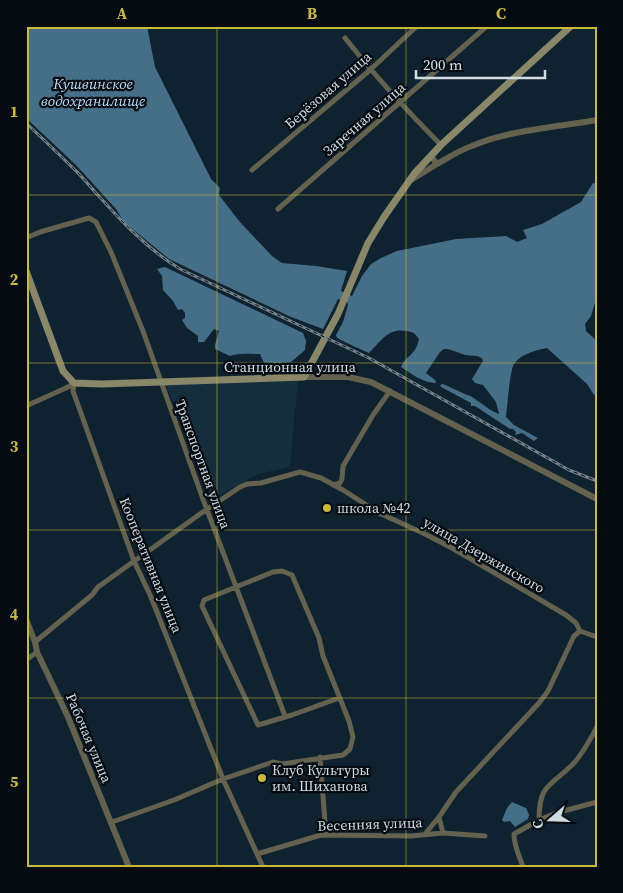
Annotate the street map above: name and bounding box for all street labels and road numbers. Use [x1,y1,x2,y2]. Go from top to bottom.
street label: Берёзовая улица [280,46,376,133]
street label: Заречная улица [318,77,410,161]
street label: Станционная улица [224,357,357,377]
street label: Транспортная улица [170,397,236,532]
street label: Кооперативная улица [115,494,188,637]
street label: улица Дзержинского [420,512,549,598]
street label: Рабочая улица [61,690,117,787]
street label: Весенняя улица [317,812,424,836]

